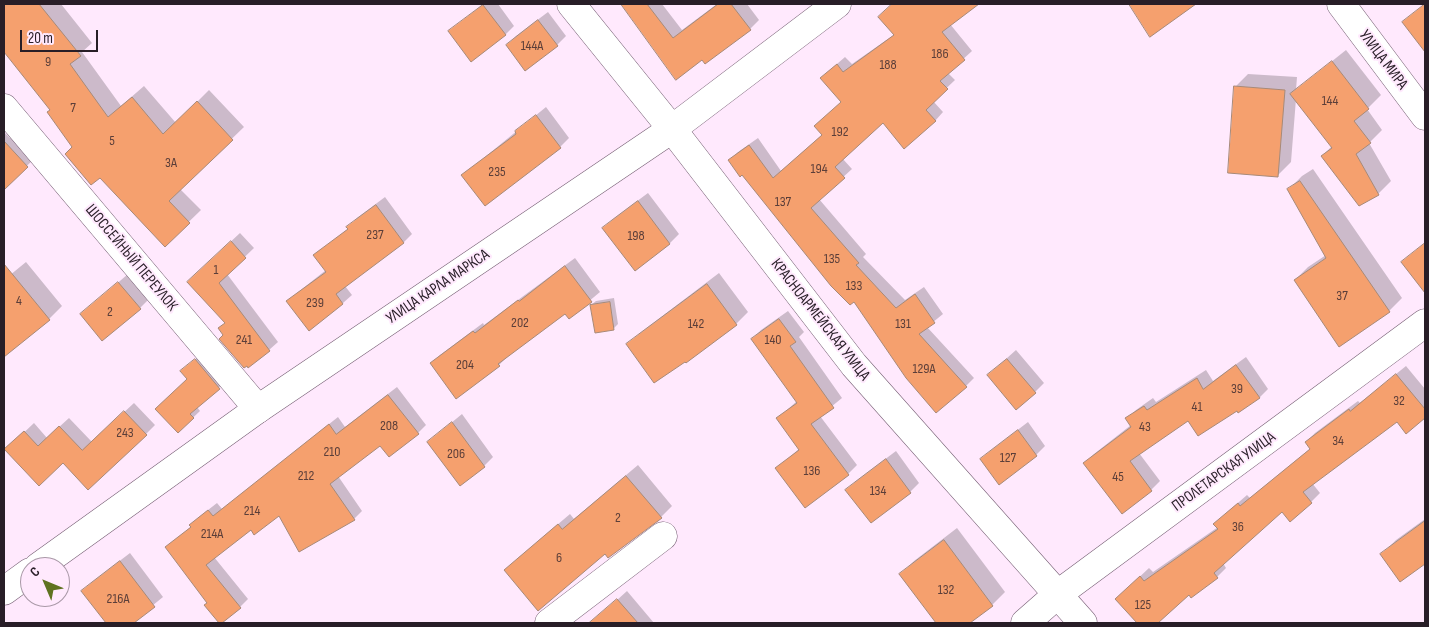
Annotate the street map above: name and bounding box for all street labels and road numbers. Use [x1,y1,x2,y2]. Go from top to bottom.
street label: УЛИЦА МИРА [1354,26,1412,94]
street label: ШОССЕЙНЫЙ ПЕРЕУЛОК [81,201,181,315]
street label: УЛИЦА КАРЛА МАРКСА [383,245,493,329]
street label: КРАСНОАРМЕЙСКАЯ УЛИЦА [766,255,874,385]
street label: ПРОЛЕТАРСКАЯ УЛИЦА [1168,428,1280,516]

